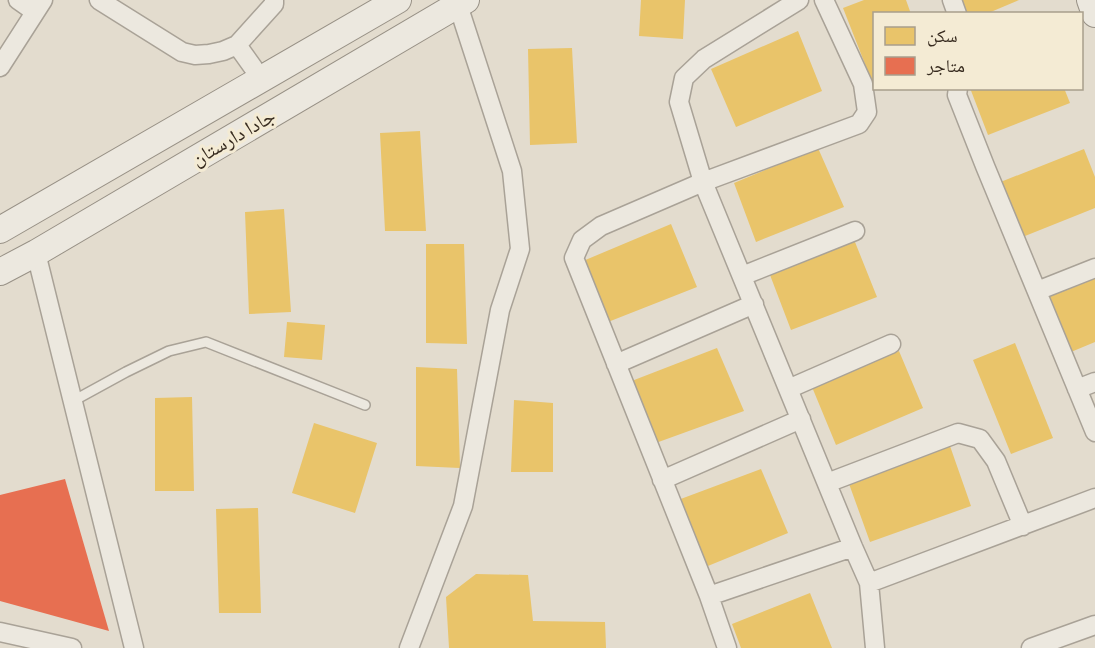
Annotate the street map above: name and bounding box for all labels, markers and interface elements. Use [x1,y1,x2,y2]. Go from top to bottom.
legend [873,12,1083,90]
text: سكن [927,21,958,48]
text: متاجر [926,51,965,78]
street label: جادا دارستان [184,99,280,171]

